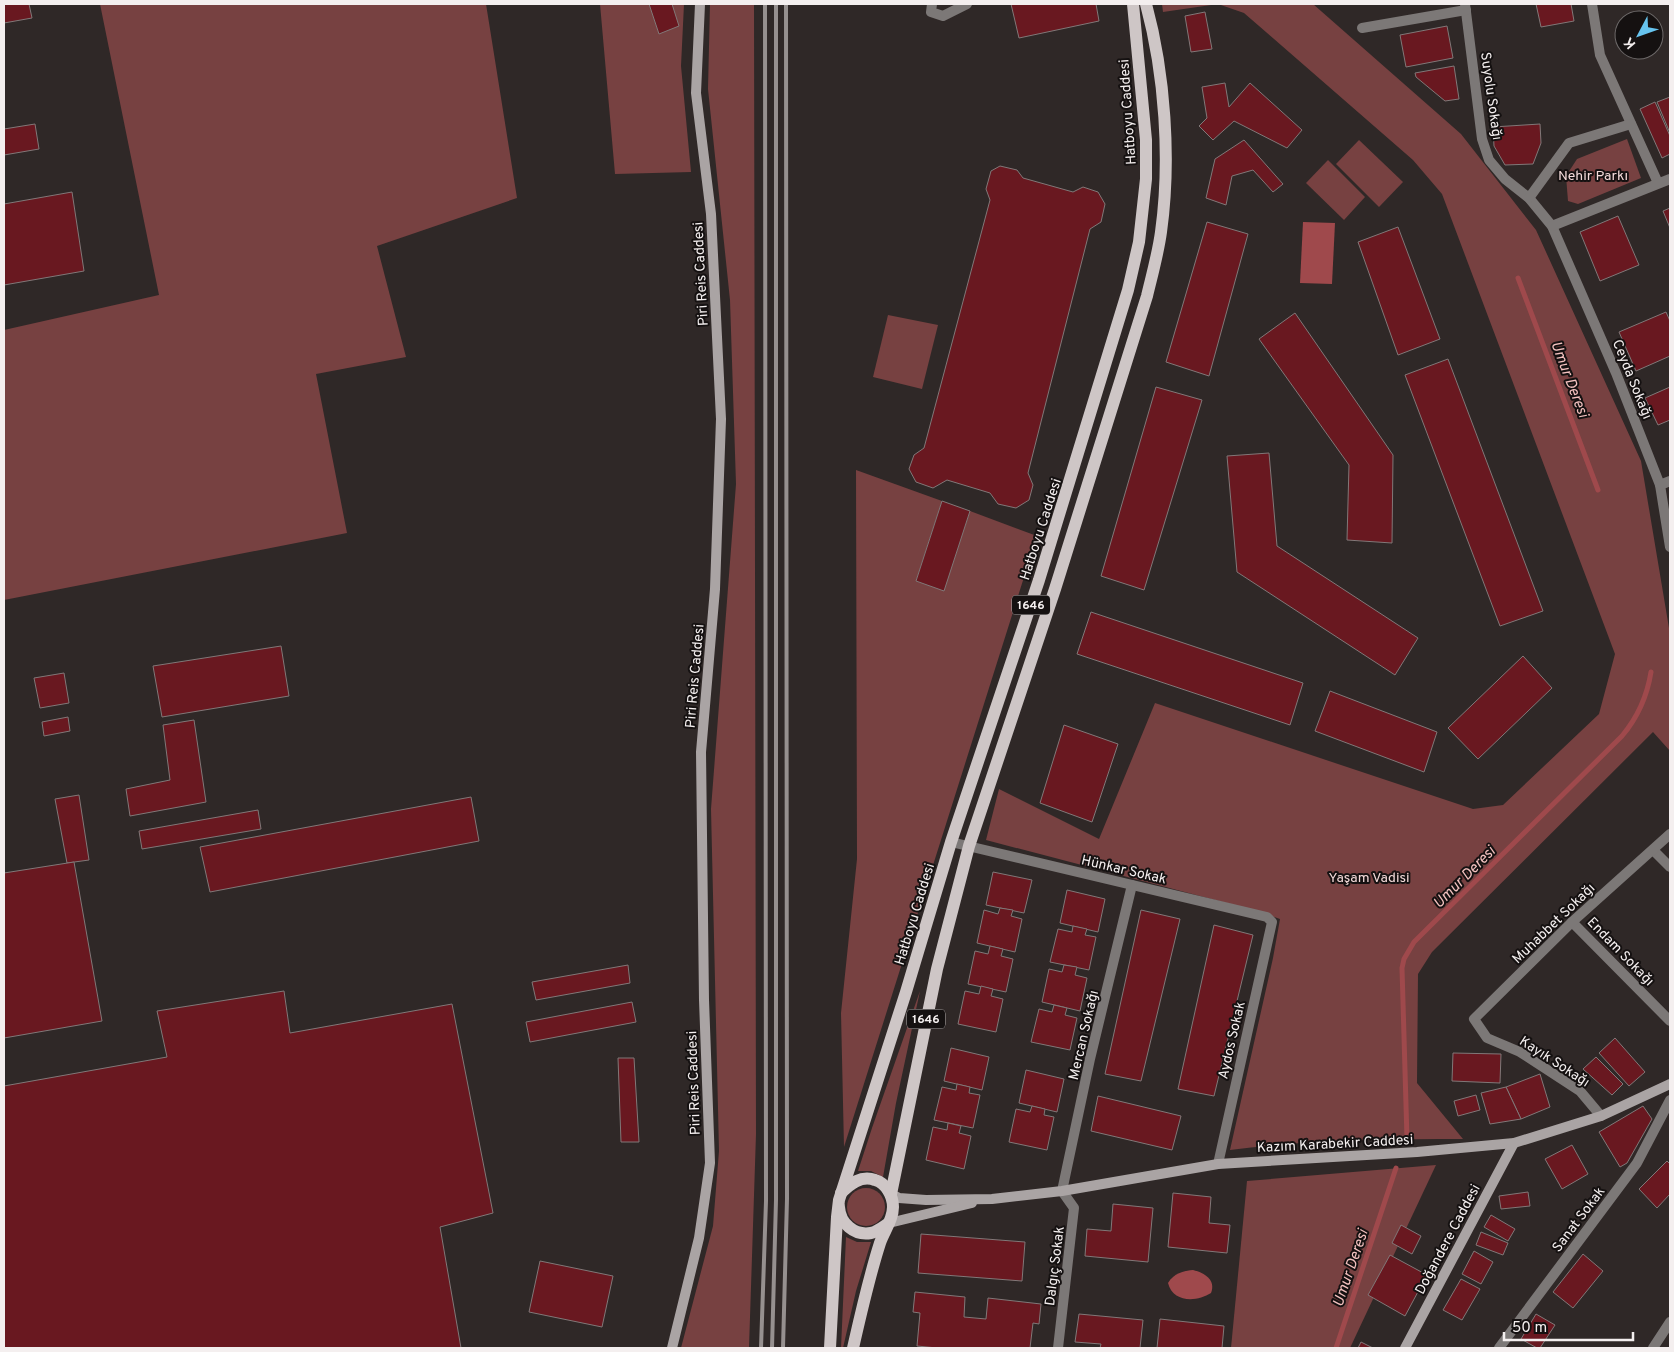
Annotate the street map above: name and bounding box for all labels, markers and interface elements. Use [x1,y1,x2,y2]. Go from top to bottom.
north arrow [1614,10,1664,60]
text: K [1621,33,1640,52]
street label: Suyolu Sokağı [1476,51,1505,141]
street label: Hatboyu Caddesi [1116,59,1141,165]
park label: Nehir Parkı [1558,168,1628,185]
street label: Piri Reis Caddesi [690,221,713,326]
street label: Ceyda Sokağı [1608,337,1655,422]
water label: Umur Deresi [1545,339,1592,422]
street label: Hatboyu Caddesi [1017,477,1066,582]
road number: 1646 [1012,596,1050,614]
street label: Piri Reis Caddesi [682,623,709,729]
water label: Umur Deresi [1430,842,1501,913]
street label: Hünkar Sokak [1079,852,1168,889]
street label: Hatboyu Caddesi [892,861,939,968]
park label: Yaşam Vadisi [1328,870,1410,887]
street label: Muhabbet Sokağı [1509,880,1599,968]
street label: Endam Sokağı [1583,914,1657,990]
street label: Mercan Sokağı [1066,989,1103,1082]
street label: Aydos Sokak [1215,1000,1250,1081]
road number: 1646 [907,1010,945,1028]
street label: Piri Reis Caddesi [684,1030,705,1135]
street label: Kayık Sokağı [1516,1033,1592,1091]
street label: Kazım Karabekir Caddesi [1256,1132,1414,1157]
street label: Doğandere Caddesi [1412,1182,1485,1298]
street label: Sanat Sokak [1549,1184,1609,1256]
street label: Dalgıç Sokak [1042,1225,1069,1307]
water label: Umur Deresi [1329,1226,1374,1310]
scale bar [1504,1310,1633,1342]
text: 50 m [1512,1319,1547,1338]

